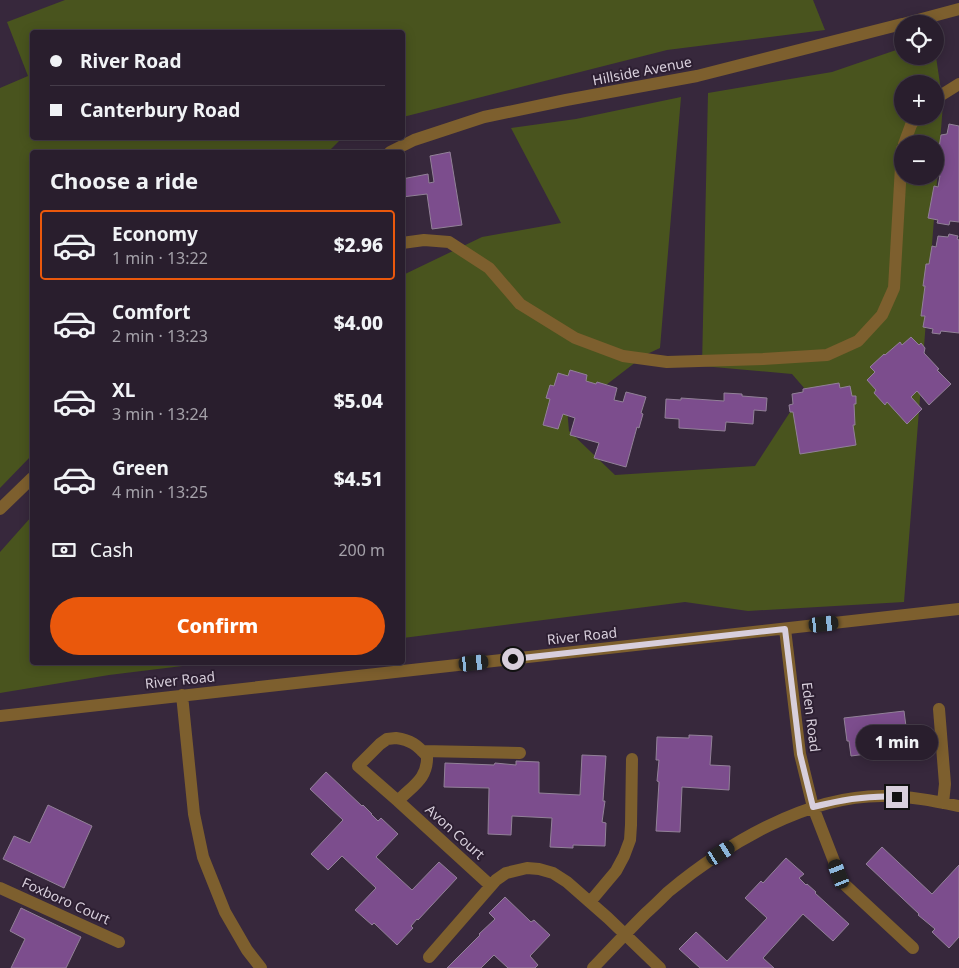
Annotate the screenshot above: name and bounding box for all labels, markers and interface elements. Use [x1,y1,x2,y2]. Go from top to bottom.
map controls [894,15,944,185]
button: locate [894,15,944,65]
text: River Road [80,48,182,74]
street label: Hillside Avenue [591,52,693,89]
button: + [894,75,944,125]
text: Canterbury Road [80,97,240,123]
button: − [894,135,944,185]
text: Choose a ride [50,165,198,195]
text: Economy [112,221,198,247]
icon: car [52,223,97,268]
text: $2.96 [334,232,383,258]
text: 1 min · 13:22 [112,247,208,269]
text: Comfort [112,299,191,325]
icon: car [52,301,97,346]
text: $4.00 [334,310,383,336]
text: 2 min · 13:23 [112,325,208,347]
text: XL [112,377,135,403]
icon: car [52,379,97,424]
text: $5.04 [334,388,383,414]
text: 3 min · 13:24 [112,403,208,425]
text: Green [112,455,169,481]
icon: car [52,457,97,502]
text: $4.51 [334,466,383,492]
text: 4 min · 13:25 [112,481,208,503]
icon: cash [50,536,78,564]
text: Cash [90,537,134,563]
text: 200 m [338,539,385,561]
button: Confirm [50,597,385,655]
car [808,615,839,633]
street label: River Road [546,622,618,649]
route start [502,648,524,670]
car [458,654,489,672]
street label: River Road [144,666,216,693]
street label: Eden Road [798,681,825,753]
callout: 1 min [856,724,938,760]
text: 1 min [875,731,919,753]
route end [886,786,908,808]
street label: Avon Court [422,800,489,863]
car [704,839,737,867]
car [826,857,851,891]
street label: Foxboro Court [19,873,113,928]

